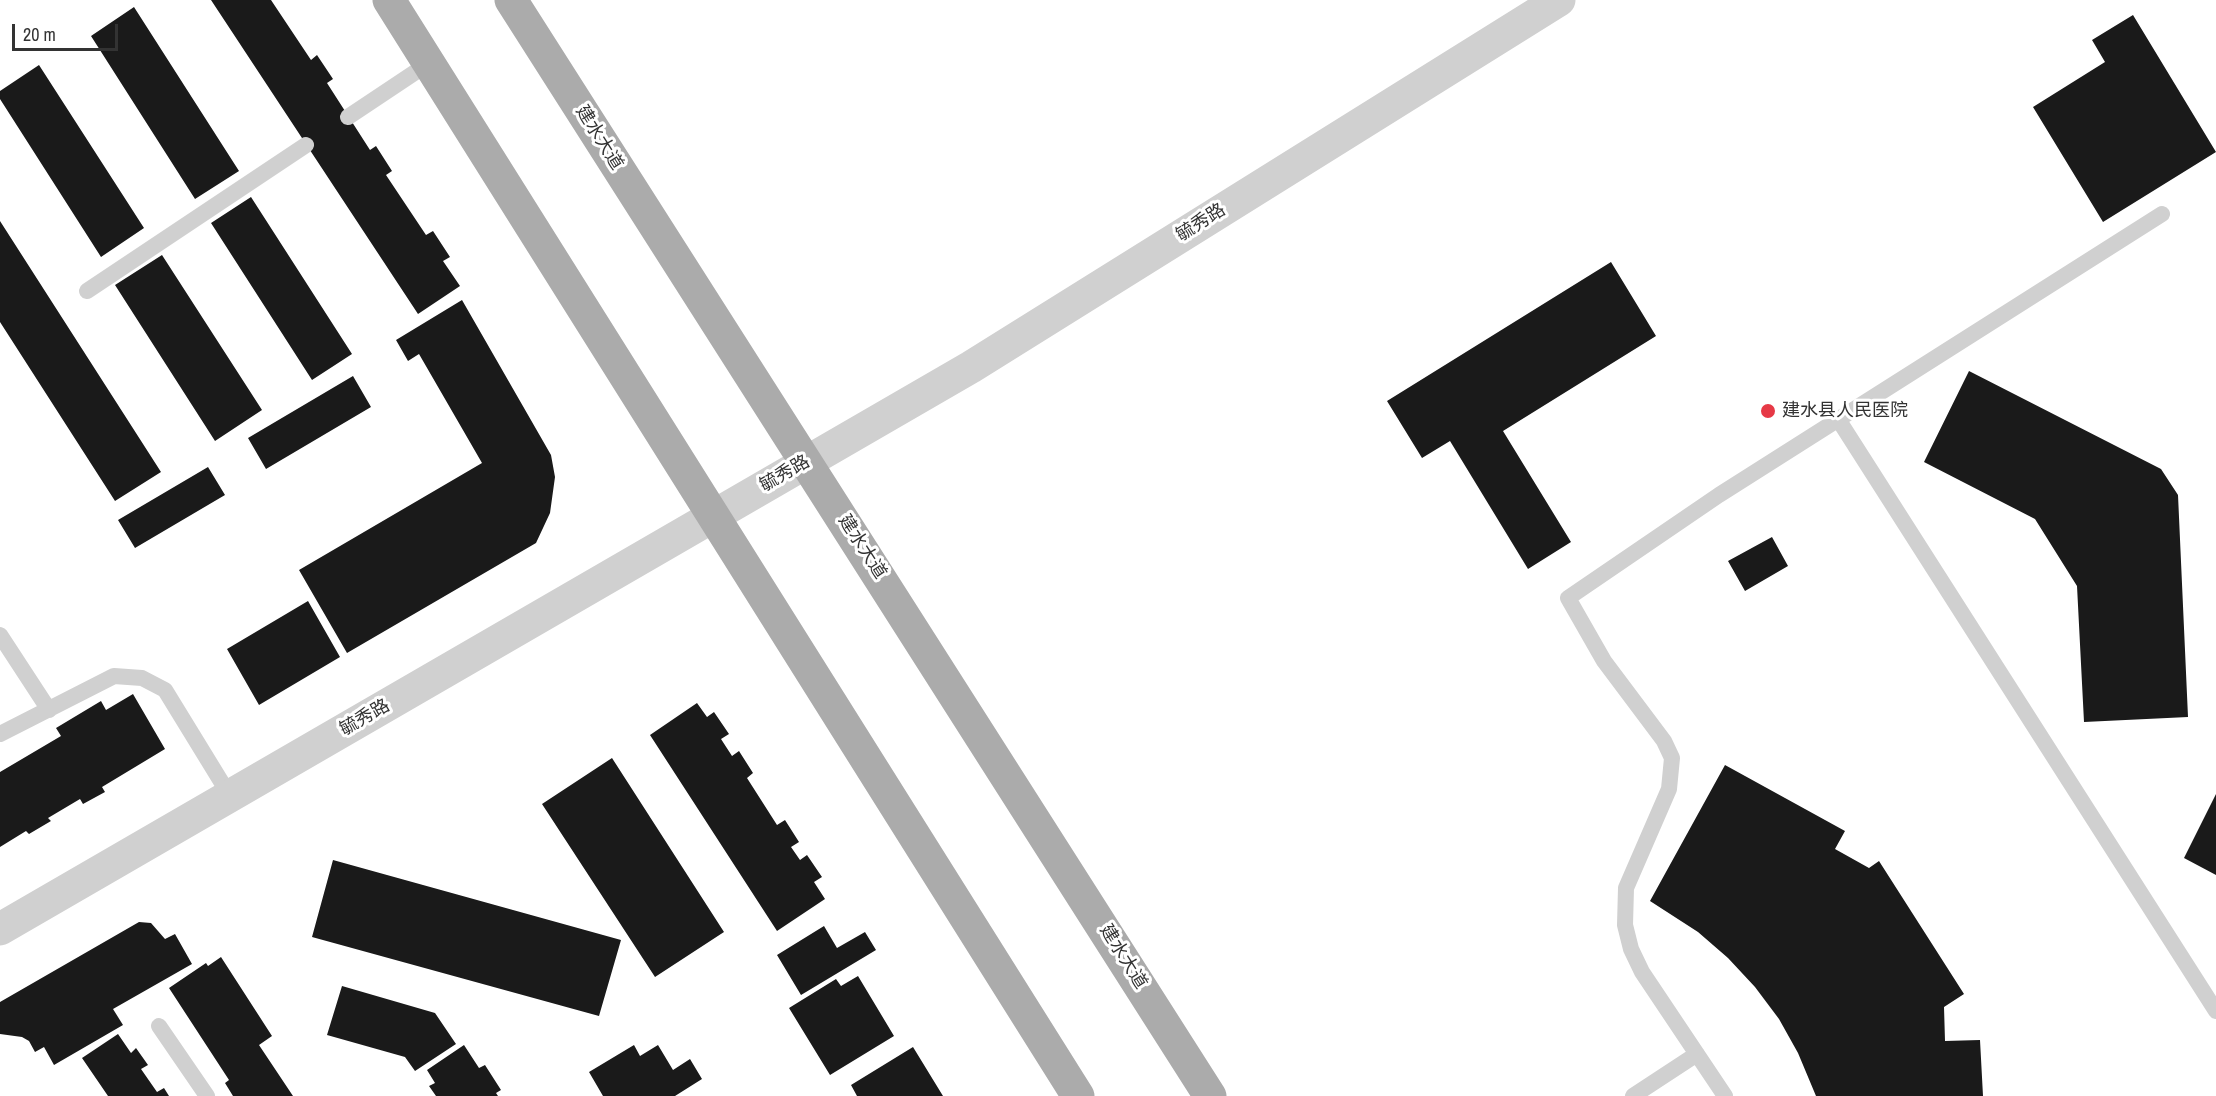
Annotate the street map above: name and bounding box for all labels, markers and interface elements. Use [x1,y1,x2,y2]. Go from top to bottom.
scale bar [15,12,122,50]
text: 20 m [23,22,56,47]
street label: 建水大道 [571,102,627,174]
street label: 毓秀路 [1172,200,1230,246]
place label: 建水县人民医院 [1782,400,1908,422]
marker: 建水县人民医院 [1759,402,1777,420]
street label: 毓秀路 [756,451,814,497]
street label: 建水大道 [833,511,891,583]
street label: 毓秀路 [336,695,394,741]
street label: 建水大道 [1095,921,1151,993]

